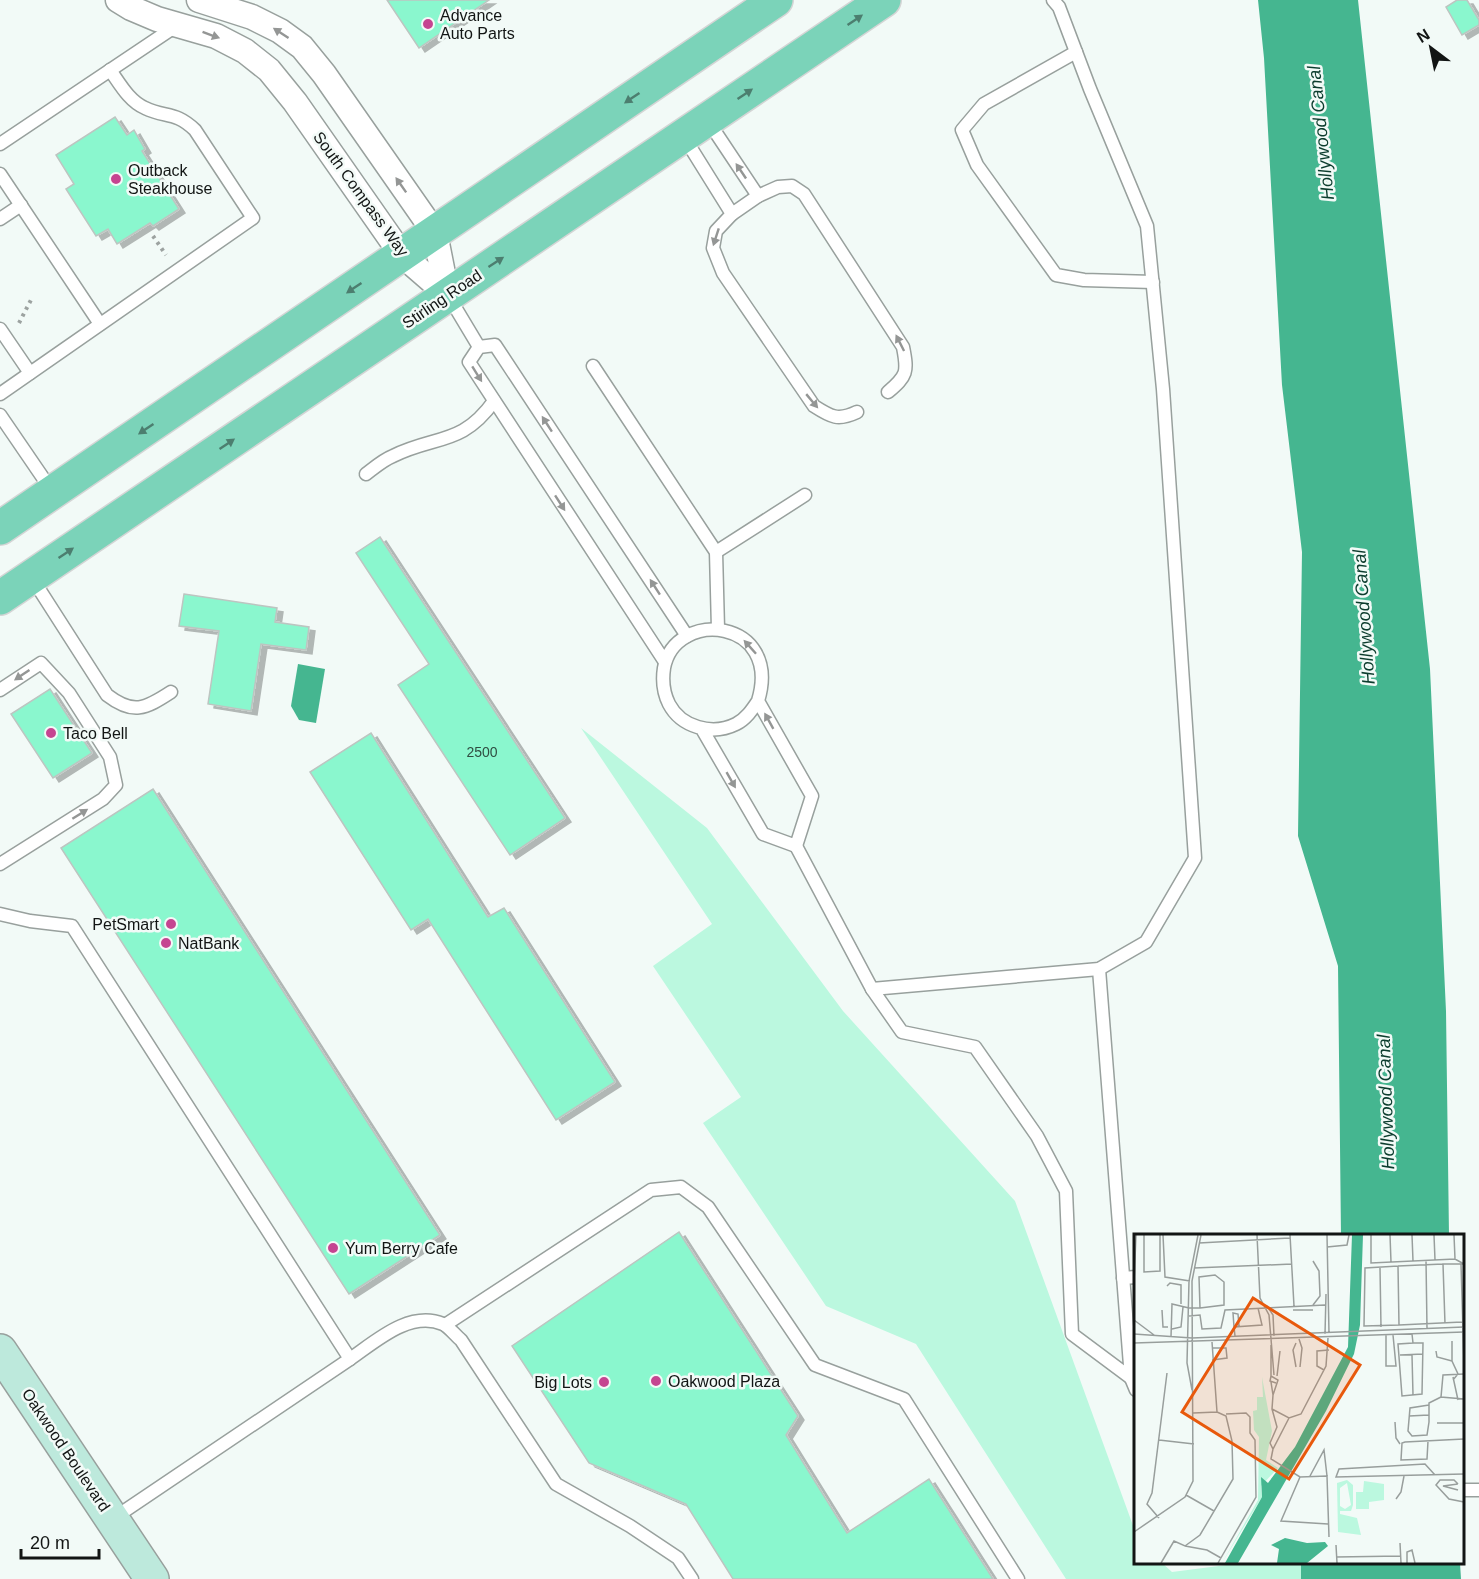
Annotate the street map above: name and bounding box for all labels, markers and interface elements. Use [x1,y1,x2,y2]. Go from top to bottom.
place label: Advance Auto Parts [440,7,515,42]
one-way arrow [847,15,863,26]
marker: Advance Auto Parts [421,17,435,31]
north arrow [1401,18,1461,78]
text: N [1414,25,1433,46]
one-way arrow [273,27,290,38]
one-way arrow [202,31,220,40]
water label: Hollywood Canal [1304,64,1338,201]
one-way arrow [736,88,752,100]
one-way arrow [625,92,641,104]
street label: South Compass Way [310,128,412,260]
place label: Outback Steakhouse [128,162,213,197]
one-way arrow [735,164,747,180]
marker: Outback Steakhouse [109,172,123,186]
one-way arrow [396,177,407,193]
one-way arrow [711,229,720,247]
one-way arrow [488,257,504,268]
street label: Stirling Road [399,266,485,332]
one-way arrow [346,282,362,293]
one-way arrow [895,334,905,352]
one-way arrow [471,366,482,382]
one-way arrow [805,393,818,408]
one-way arrow [542,416,553,433]
one-way arrow [138,423,154,434]
one-way arrow [219,438,235,450]
one-way arrow [555,494,566,511]
one-way arrow [58,548,74,559]
water label: Hollywood Canal [1349,548,1379,685]
one-way arrow [650,579,661,595]
one-way arrow [743,640,757,655]
one-way arrow [14,670,30,681]
one-way arrow [764,712,774,729]
place label: Taco Bell [63,725,128,742]
marker: Taco Bell [44,726,58,740]
house number: 2500 [466,744,498,760]
one-way arrow [726,771,736,788]
one-way arrow [72,809,88,820]
place label: PetSmart [92,916,160,933]
marker: PetSmart [164,917,178,931]
place label: NatBank [178,935,240,952]
marker: NatBank [159,936,173,950]
water label: Hollywood Canal [1374,1033,1398,1170]
inset map [1134,1234,1464,1564]
place label: Yum Berry Cafe [345,1240,458,1257]
marker: Yum Berry Cafe [326,1241,340,1255]
place label: Oakwood Plaza [668,1373,780,1390]
place label: Big Lots [534,1374,592,1391]
marker: Oakwood Plaza [649,1374,663,1388]
marker: Big Lots [597,1375,611,1389]
street label: Oakwood Boulevard [19,1386,113,1514]
scale bar [21,1522,99,1560]
text: 20 m [30,1533,70,1553]

